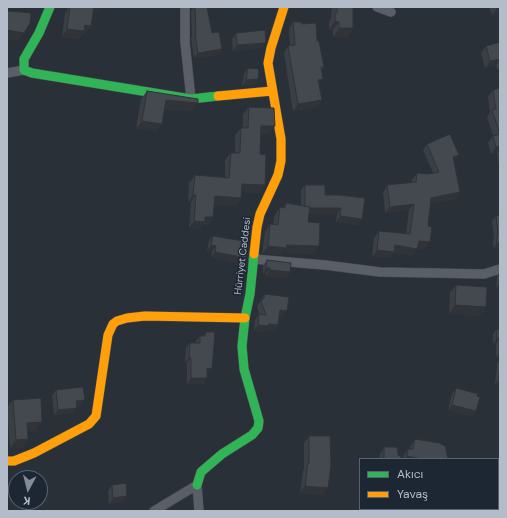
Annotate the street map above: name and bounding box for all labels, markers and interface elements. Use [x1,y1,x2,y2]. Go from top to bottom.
street label: Hürriyet Caddesi [232,217,254,295]
legend [359,458,499,510]
text: Akıcı [397,466,423,482]
north arrow [8,470,48,510]
text: Yavaş [397,486,428,502]
text: K [22,494,31,508]

